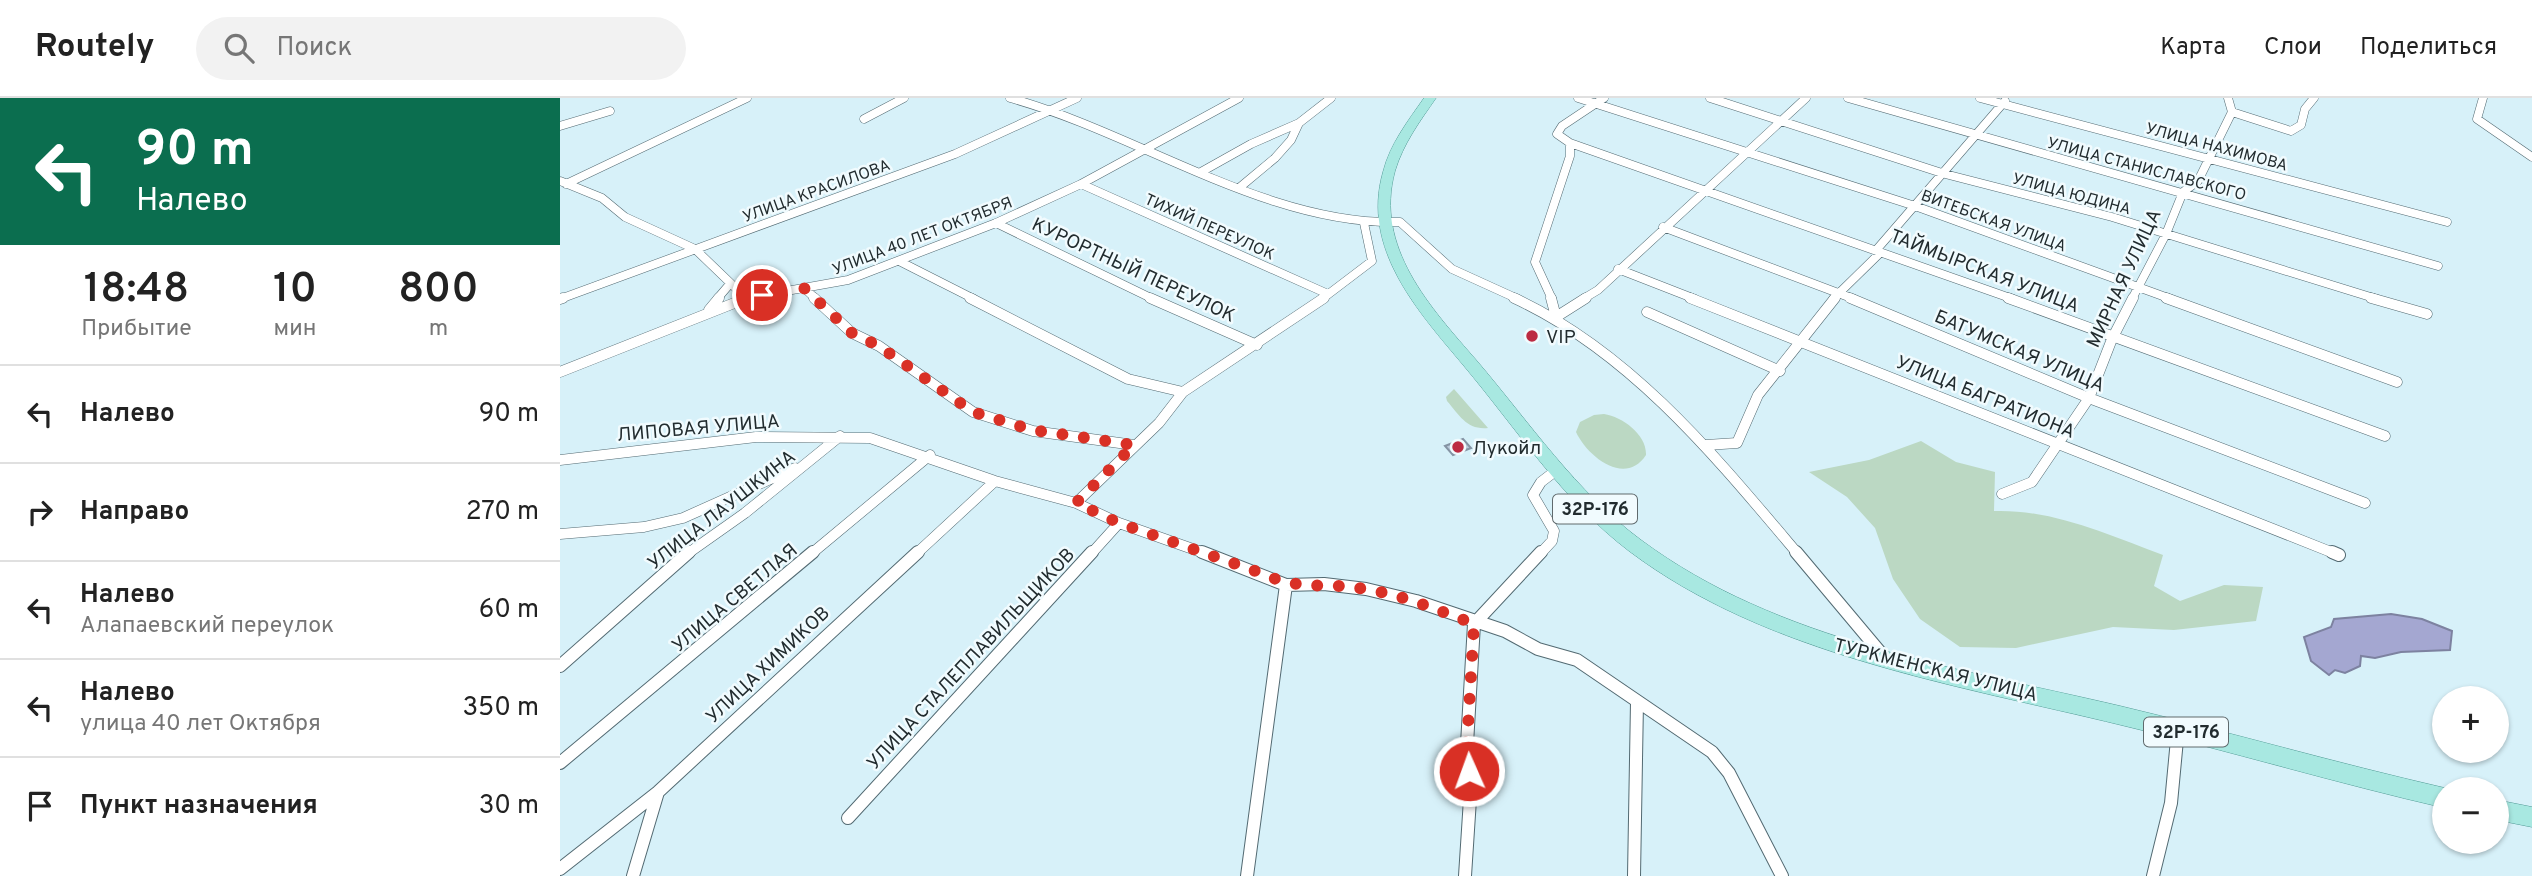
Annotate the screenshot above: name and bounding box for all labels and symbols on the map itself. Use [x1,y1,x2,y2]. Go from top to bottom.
street label: УЛИЦА НАХИМОВА [2143,119,2290,177]
street label: УЛИЦА СТАНИСЛАВСКОГО [2045,134,2248,206]
street label: УЛИЦА КРАСИЛОВА [740,156,893,228]
street label: УЛИЦА ЮДИНА [2010,169,2133,220]
street label: ВИТЕБСКАЯ УЛИЦА [1918,186,2069,258]
street label: ТИХИЙ ПЕРЕУЛОК [1141,188,1278,265]
street label: УЛИЦА 40 ЛЕТ ОКТЯБРЯ [830,193,1016,281]
street label: МИРНАЯ УЛИЦА [2082,206,2167,352]
street label: КУРОРТНЫЙ ПЕРЕУЛОК [1027,212,1239,329]
street label: ТАЙМЫРСКАЯ УЛИЦА [1886,224,2083,319]
pin [732,265,792,325]
street label: БАТУМСКАЯ УЛИЦА [1930,305,2108,399]
place label: VIP [1546,326,1576,350]
marker: VIP [1524,328,1540,344]
street label: УЛИЦА БАГРАТИОНА [1892,351,2078,445]
street label: ЛИПОВАЯ УЛИЦА [616,410,781,448]
place label: Лукойл [1472,437,1541,461]
marker: Лукойл [1450,439,1466,455]
street label: УЛИЦА ЛАУШКИНА [643,445,801,576]
road number: 32Р-176 [1553,494,1637,524]
street label: УЛИЦА СВЕТЛАЯ [667,539,803,658]
street label: УЛИЦА СТАЛЕПЛАВИЛЬЩИКОВ [862,543,1081,775]
street label: УЛИЦА ХИМИКОВ [701,602,835,729]
street label: ТУРКМЕНСКАЯ УЛИЦА [1831,634,2040,708]
road number: 32Р-176 [2144,718,2228,746]
position arrow [1432,734,1506,808]

